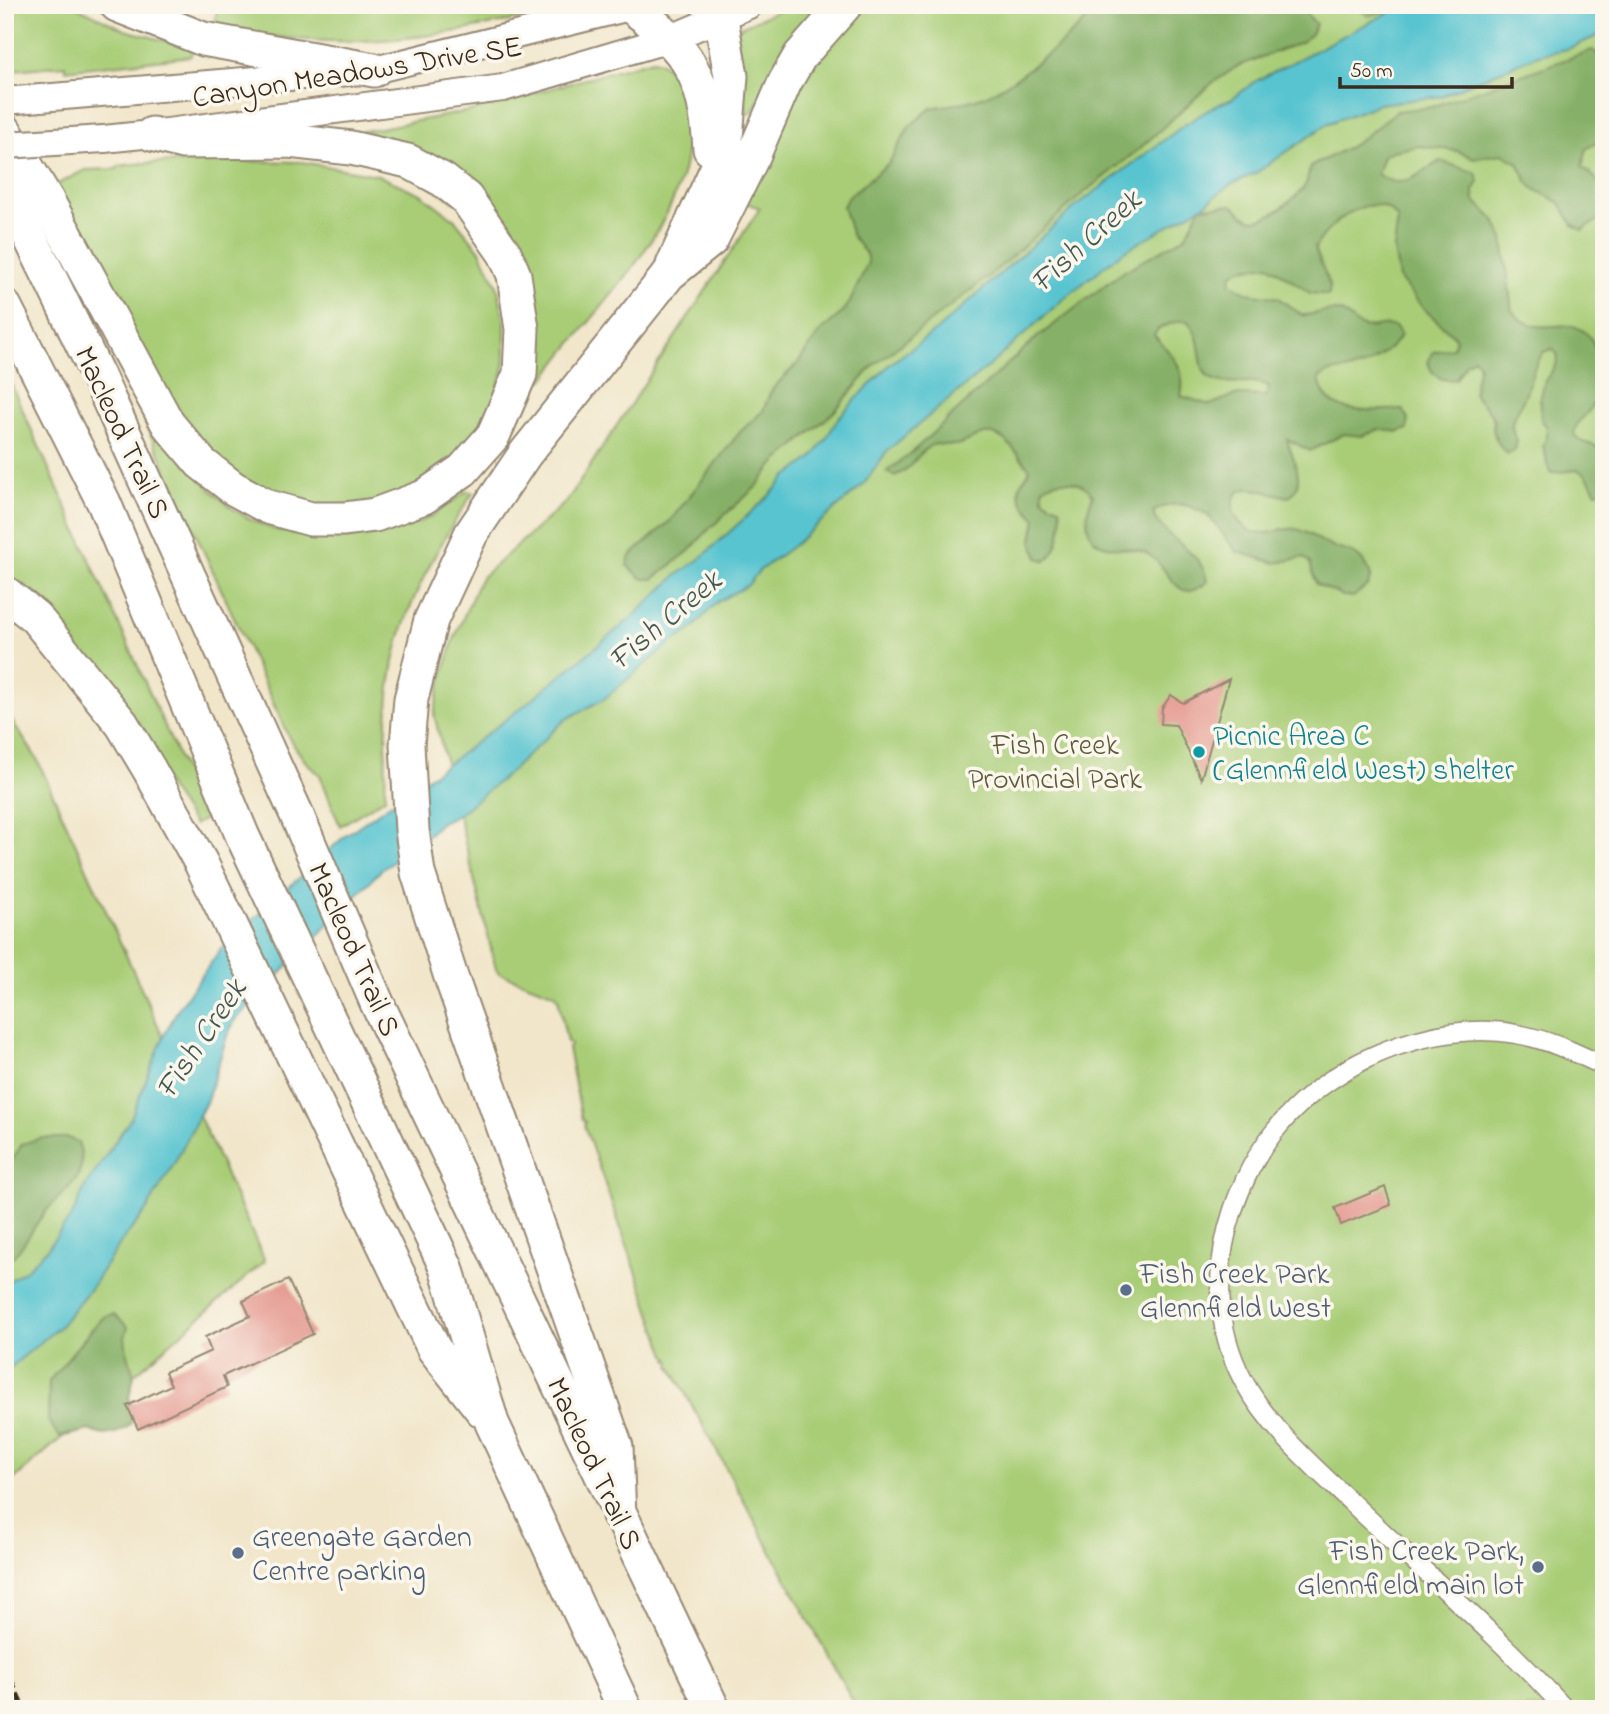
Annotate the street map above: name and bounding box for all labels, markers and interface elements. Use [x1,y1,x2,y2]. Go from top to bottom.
street label: Canyon Meadows Drive SE [189,26,525,122]
scale bar [1340,46,1511,90]
text: 50 m [1350,57,1393,87]
water label: Fish Creek [1021,178,1155,306]
street label: Macleod Trail S [61,340,180,527]
water label: Fish Creek [599,559,735,683]
place label: Picnic Area C (Glennfield West) shelter [1213,716,1515,794]
park label: Fish Creek Provincial Park [968,725,1143,803]
marker: Picnic Area C (Glennfield West) shelter [1191,744,1207,760]
street label: Macleod Trail S [294,856,410,1044]
water label: Fish Creek [145,969,262,1110]
place label: Fish Creek Park Glennfield West [1139,1254,1331,1332]
marker: Fish Creek Park Glennfield West [1118,1282,1134,1298]
street label: Macleod Trail S [533,1371,652,1558]
place label: Greengate Garden Centre parking [252,1517,472,1595]
place label: Fish Creek Park, Glennfield main lot [1297,1531,1524,1609]
marker: Greengate Garden Centre parking [230,1545,246,1561]
marker: Fish Creek Park, Glennfield main lot [1530,1559,1546,1575]

